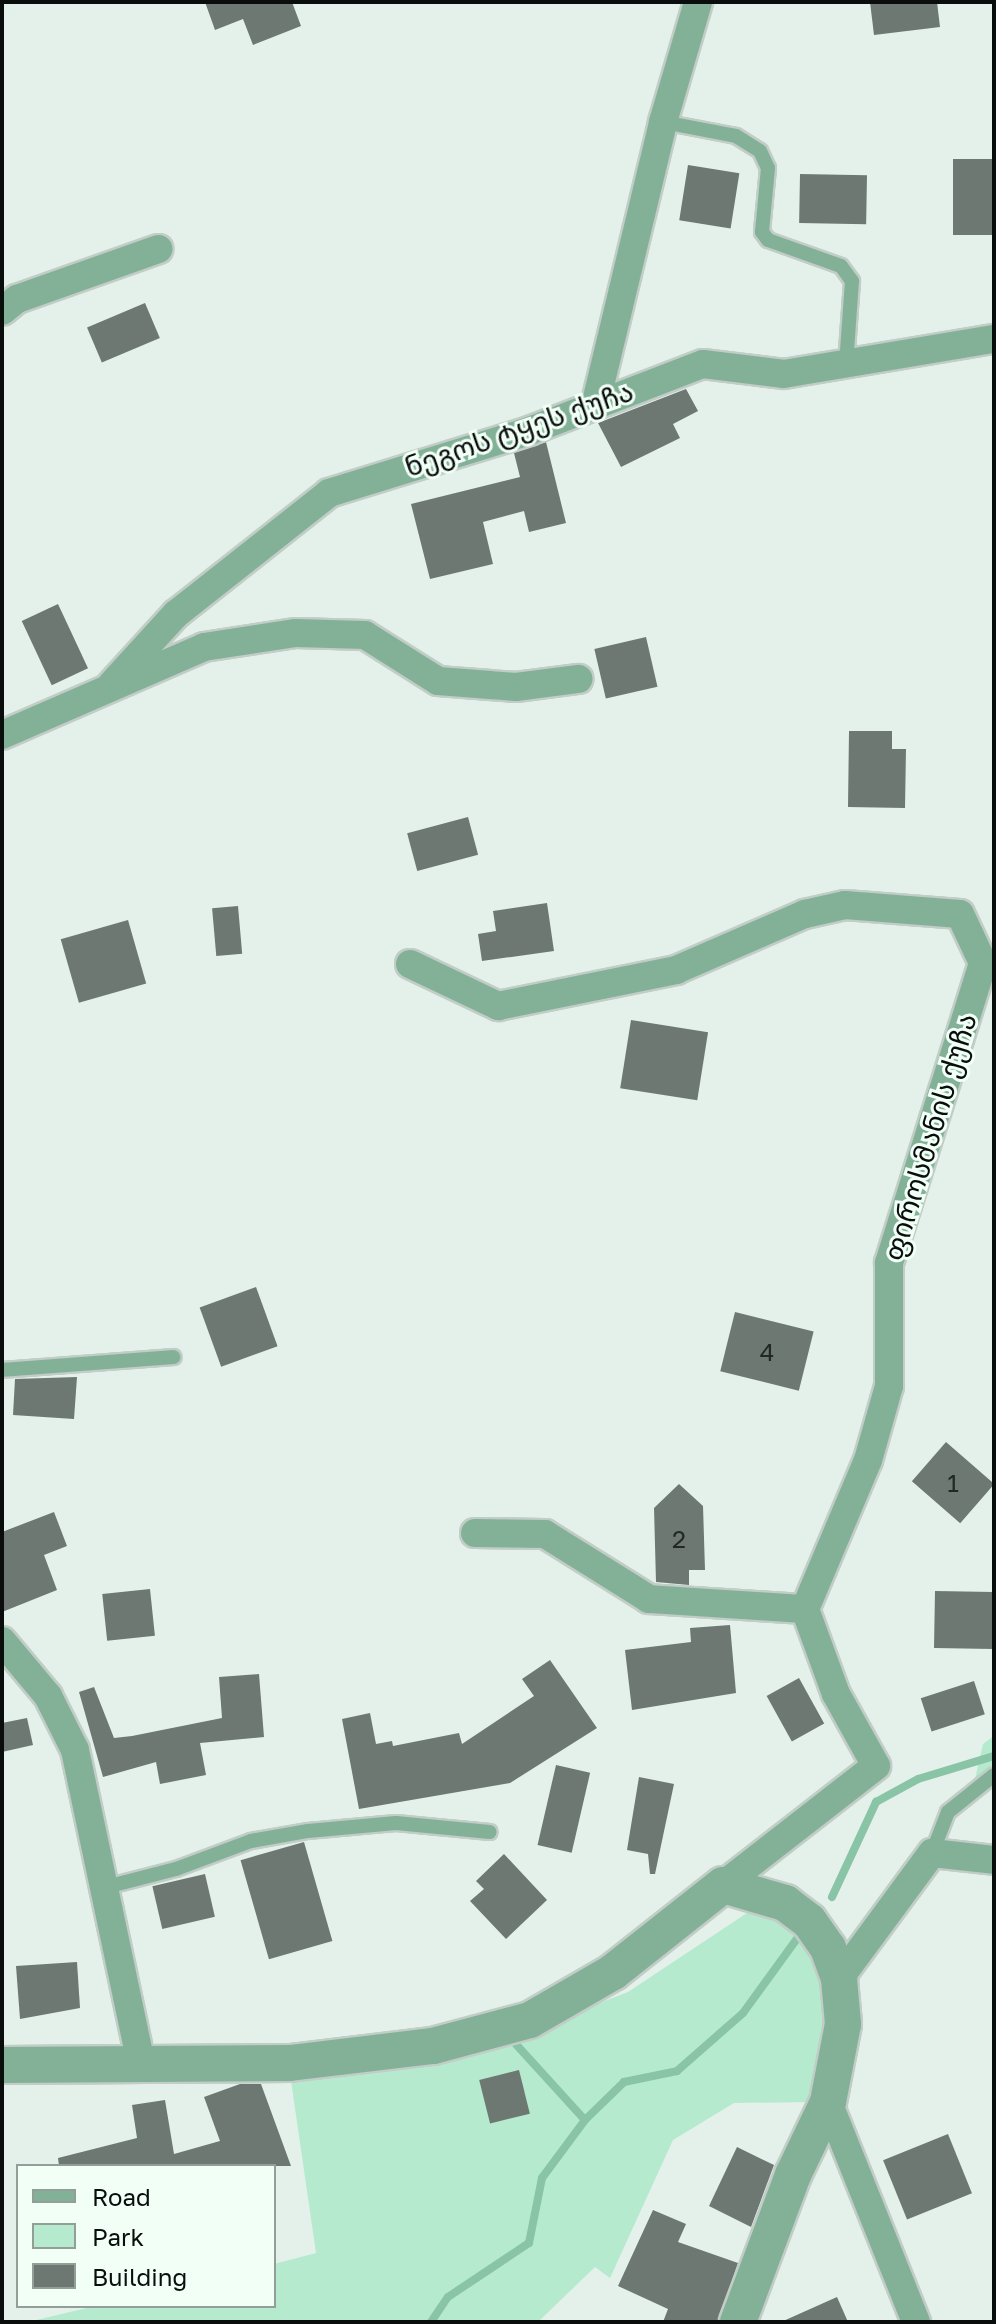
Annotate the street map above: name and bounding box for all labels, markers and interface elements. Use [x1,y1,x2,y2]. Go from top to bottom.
street label: ნეგოს ტყეს ქუჩა [400,374,638,484]
street label: ფიროსმანის ქუჩა [876,1009,984,1265]
house number: 4 [760,1338,774,1366]
house number: 1 [947,1469,959,1497]
house number: 2 [672,1525,686,1553]
legend [16,2164,276,2308]
text: Road [92,2182,151,2211]
text: Park [92,2222,144,2251]
text: Building [92,2262,187,2291]

